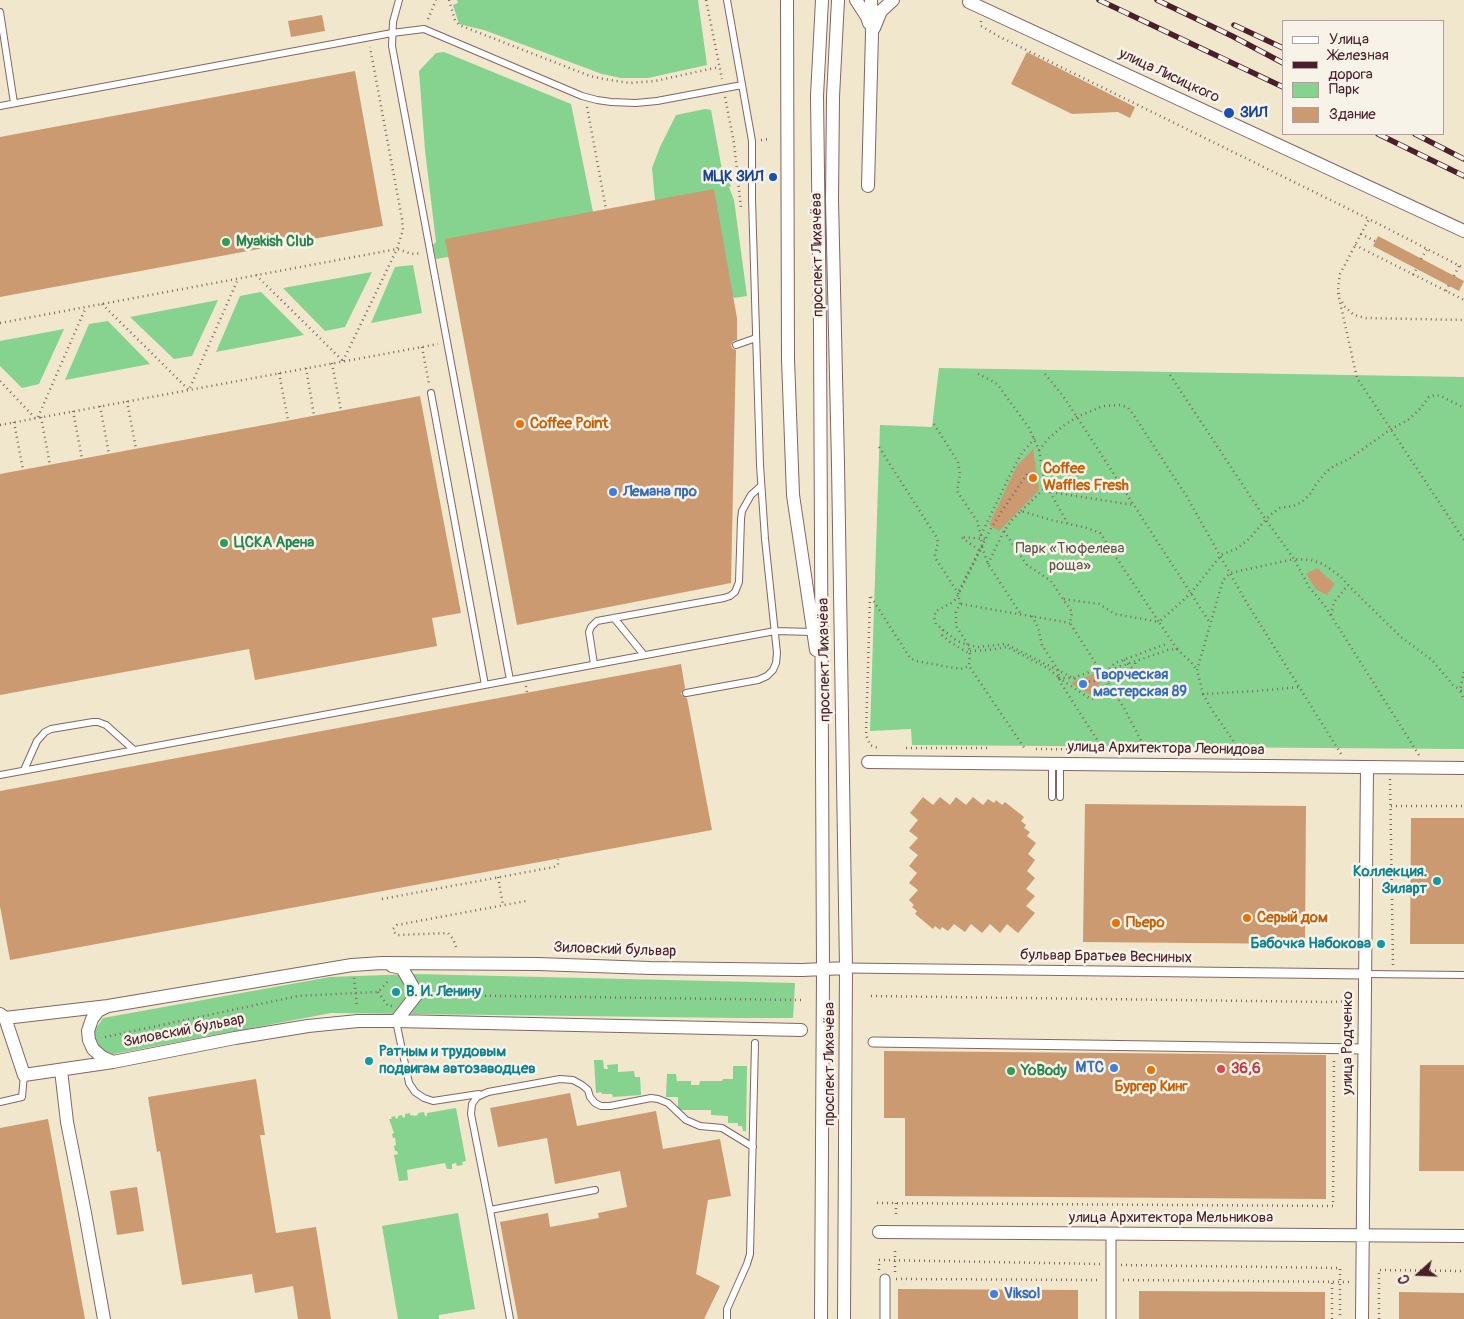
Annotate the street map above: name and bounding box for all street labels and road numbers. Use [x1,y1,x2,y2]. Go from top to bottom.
street label: улица Лисицкого [1116,45,1222,107]
street label: проспект Лихачёва [808,193,828,317]
street label: проспект Лихачёва [815,598,835,722]
street label: улица Архитектора Леонидова [1067,738,1265,760]
street label: Зиловский бульвар [553,939,677,961]
street label: бульвар Братьев Весниных [1020,946,1192,968]
street label: улица Родченко [1339,991,1357,1095]
street label: проспект Лихачёва [821,1002,839,1126]
street label: Зиловский бульвар [122,1010,246,1052]
street label: улица Архитектора Мельникова [1069,1209,1273,1227]

